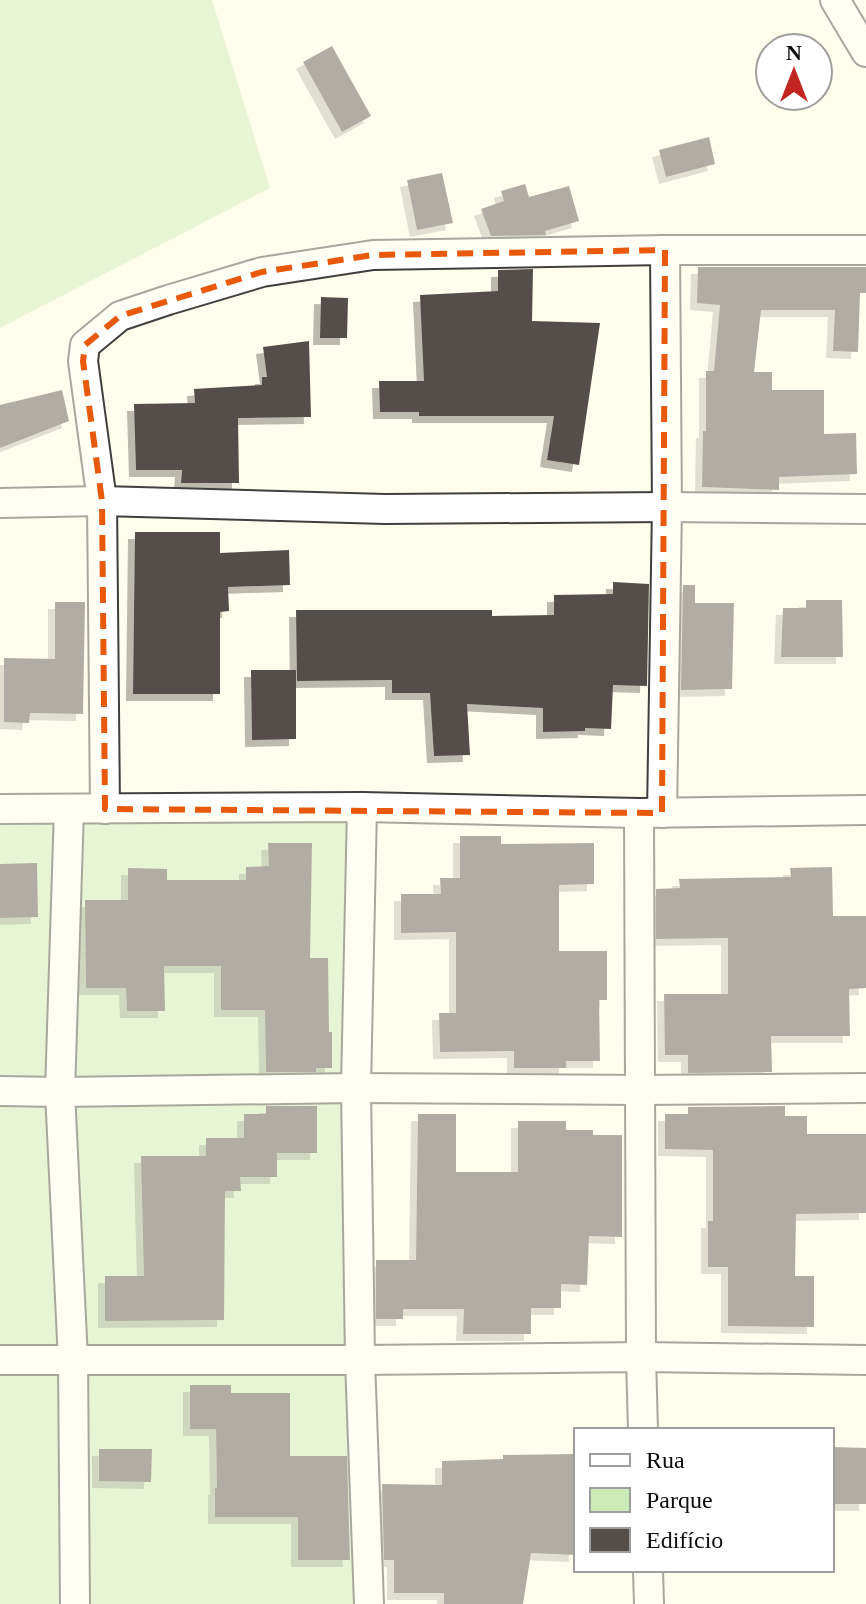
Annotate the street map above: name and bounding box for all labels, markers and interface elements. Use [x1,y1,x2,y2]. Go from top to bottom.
north arrow [754,32,834,112]
text: N [786,40,802,65]
legend [574,1428,834,1572]
text: Rua [646,1447,685,1473]
text: Parque [646,1487,713,1513]
text: Edifício [646,1527,723,1553]

